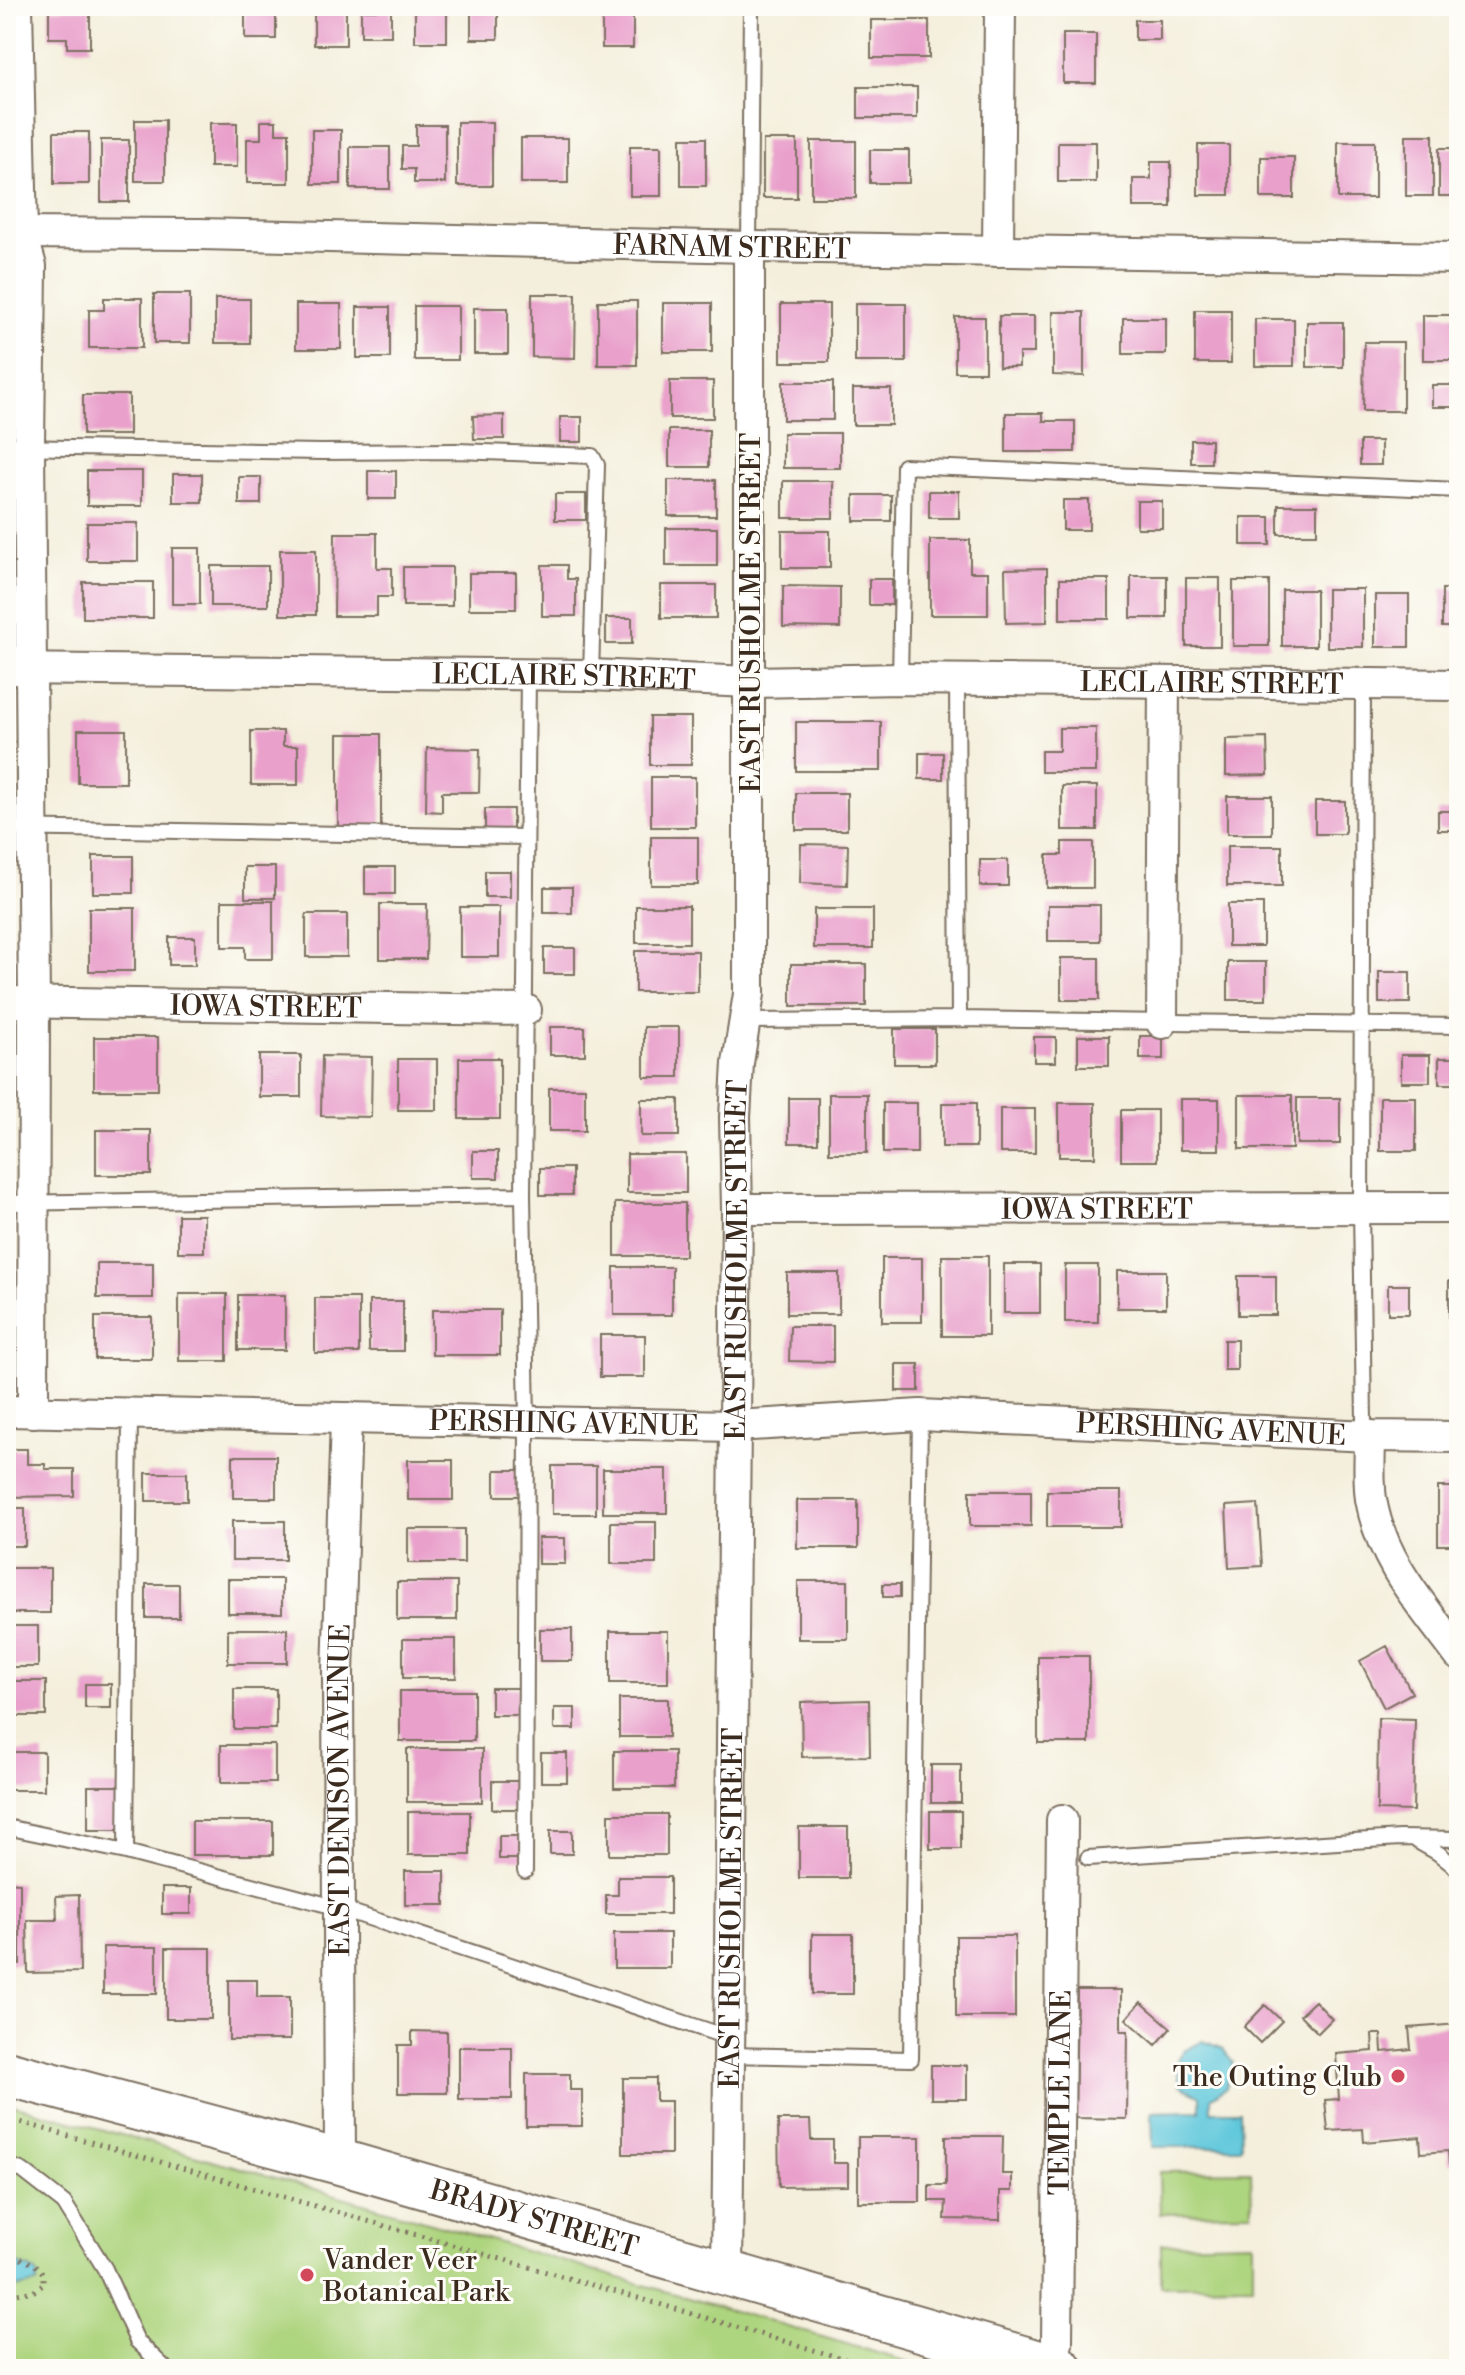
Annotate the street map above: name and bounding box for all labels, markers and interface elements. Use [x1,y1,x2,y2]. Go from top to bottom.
street label: FARNAM STREET [612,228,851,268]
street label: EAST RUSHOLME STREET [734,433,769,793]
street label: LECLAIRE STREET [432,657,696,699]
street label: LECLAIRE STREET [1080,665,1344,703]
street label: IOWA STREET [170,989,362,1026]
street label: EAST RUSHOLME STREET [719,1079,756,1441]
street label: IOWA STREET [1001,1192,1193,1228]
street label: PERSHING AVENUE [428,1404,699,1444]
street label: PERSHING AVENUE [1075,1406,1347,1454]
street label: EAST DENISON AVENUE [322,1623,359,1957]
street label: EAST RUSHOLME STREET [713,1727,751,2089]
street label: TEMPLE LANE [1042,1990,1079,2196]
place label: The Outing Club [1173,2060,1382,2095]
marker: The Outing Club [1389,2067,1407,2085]
street label: BRADY STREET [425,2173,642,2266]
place label: Vander Veer Botanical Park [322,2243,511,2310]
marker: Vander Veer Botanical Park [298,2266,316,2284]

